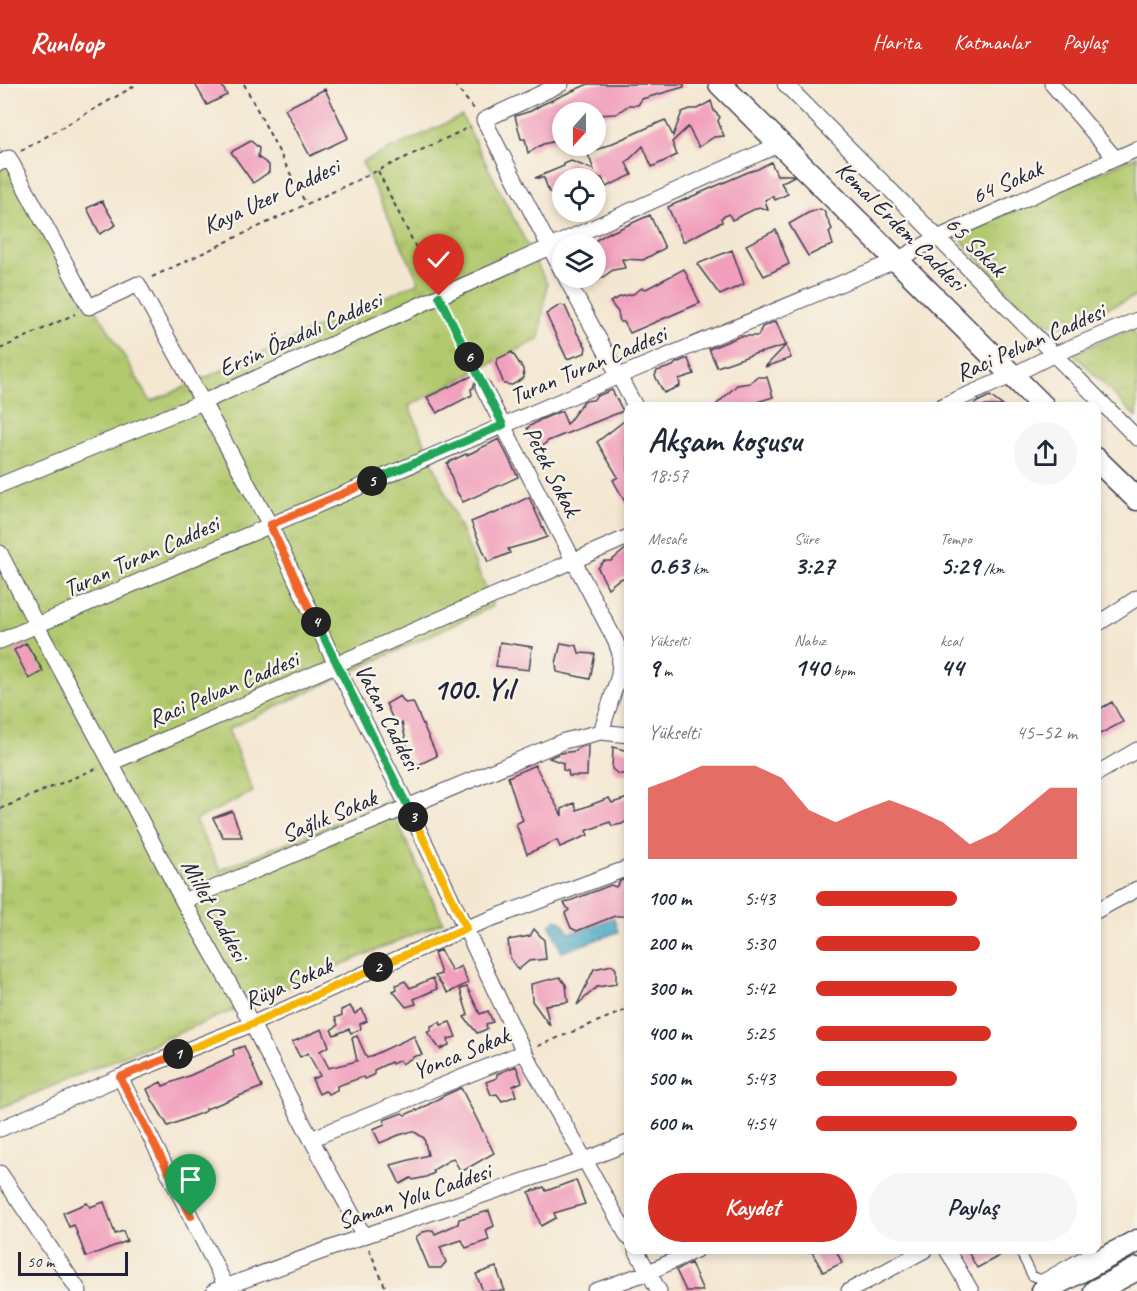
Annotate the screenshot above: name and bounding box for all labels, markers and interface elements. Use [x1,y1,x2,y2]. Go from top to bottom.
text: Runloop [30,25,103,60]
text: Harita [873,29,921,55]
text: Katmanlar [954,29,1030,55]
text: Paylaş [1063,29,1107,55]
north arrow [552,102,606,156]
map controls [552,102,606,288]
street label: Kaya Uzer Caddesi [198,150,347,241]
street label: 64 Sokak [967,152,1049,211]
street label: Kemal Erdem Caddesi [830,155,975,300]
button: locate [552,168,606,222]
street label: 65 Sokak [939,209,1015,285]
pin [413,234,464,296]
button: layers [552,234,606,288]
icon: check [422,243,455,276]
street label: Ersin Özadalı Caddesi [214,283,389,383]
street label: Raci Pelvan Caddesi [951,295,1111,388]
street label: Turan Turan Caddesi [505,318,673,411]
pin: 6 [454,342,484,372]
text: 6 [465,347,473,367]
text: Akşam koşusu [648,419,801,461]
street label: Petek Sokak [517,421,588,523]
button: share [1014,422,1077,485]
text: 18:57 [648,463,688,488]
pin: 5 [357,466,387,496]
text: 5 [369,471,375,491]
street label: Turan Turan Caddesi [59,507,226,604]
text: Mesafe [648,529,686,549]
text: Süre [794,529,819,549]
text: Tempo [940,529,972,549]
text: 0.63 [648,549,689,582]
text: 3:27 [794,549,834,582]
text: 5:29 [940,549,980,582]
text: km [689,559,708,579]
text: /km [980,559,1004,579]
pin: 4 [301,607,331,637]
text: 4 [312,612,320,632]
text: Yükselti [648,631,689,651]
text: Nabız [794,631,826,651]
text: kcal [940,631,961,651]
street label: Raci Pelvan Caddesi [144,643,305,734]
text: 9 [648,651,659,684]
text: 140 [794,651,829,684]
text: 44 [940,651,963,684]
street label: Vatan Caddesi [348,659,429,778]
text: m [659,661,672,681]
text: bpm [829,661,855,681]
district label: 100. Yıl [433,670,519,708]
text: Yükselti [648,720,700,745]
text: 45–52 m [1016,720,1077,745]
street label: Sağlık Sokak [277,782,383,849]
pin: 3 [398,802,428,832]
text: 3 [409,807,417,827]
street label: Millet Caddesi [175,854,257,969]
text: 100 m [648,886,691,911]
text: 5:43 [744,886,775,911]
text: 200 m [648,931,691,956]
text: 5:30 [744,931,775,956]
street label: Rüya Sokak [239,949,339,1016]
pin: 2 [363,952,393,982]
text: 2 [374,957,382,977]
text: 300 m [648,976,691,1001]
text: 5:42 [744,976,775,1001]
street label: Yonca Sokak [408,1019,516,1086]
text: 400 m [648,1021,691,1046]
text: 5:25 [744,1021,775,1046]
pin: 1 [163,1039,193,1069]
text: 1 [174,1044,182,1064]
text: 500 m [648,1066,691,1091]
text: 5:43 [744,1066,775,1091]
text: 600 m [648,1111,692,1136]
text: 4:54 [744,1111,775,1136]
pin [165,1154,216,1216]
street label: Saman Yolu Caddesi [333,1155,497,1236]
icon: arrive [174,1163,207,1196]
button: Kaydet [648,1173,857,1242]
button: Paylaş [869,1173,1077,1242]
scale bar [18,1249,128,1276]
text: 50 m [27,1252,54,1272]

